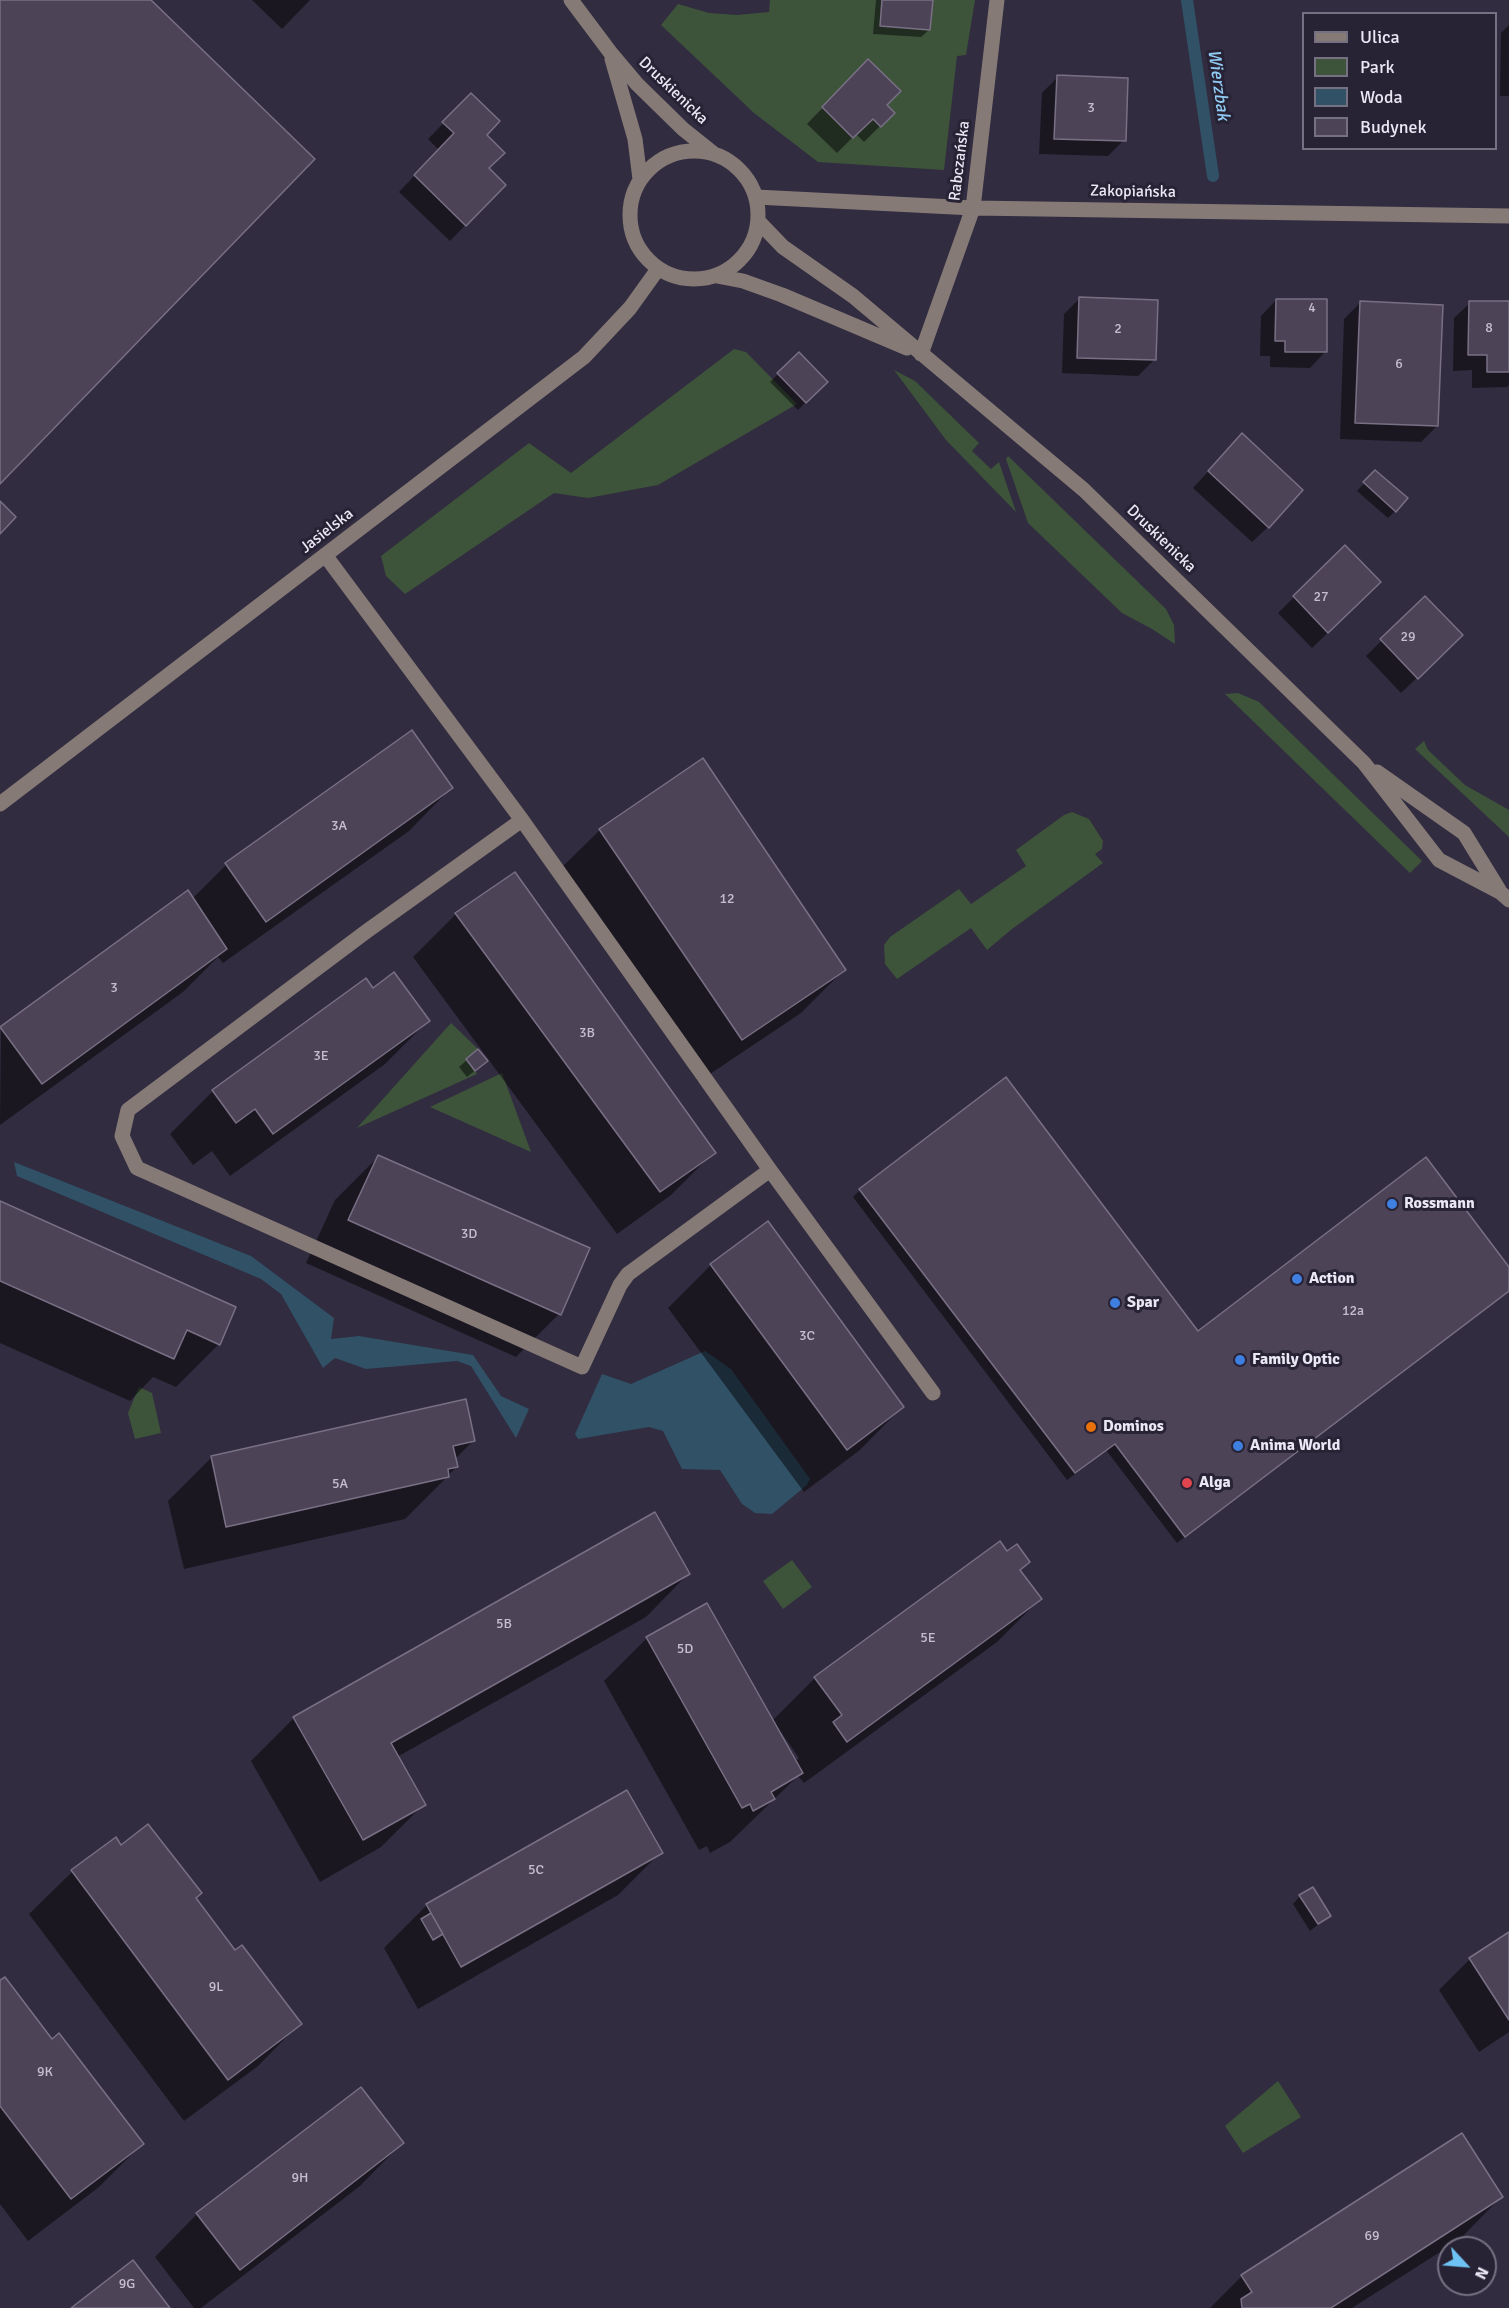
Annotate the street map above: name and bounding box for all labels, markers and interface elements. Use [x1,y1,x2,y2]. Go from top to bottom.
legend [1302,12,1497,150]
text: Ulica [1360,26,1400,48]
water label: Wierzbak [1202,48,1234,122]
street label: Druskienicka [634,53,712,129]
text: Park [1360,56,1395,78]
text: Woda [1360,86,1403,108]
house number: 3 [1087,100,1095,116]
text: Budynek [1360,116,1427,138]
street label: Rabczańska [946,120,974,202]
street label: Zakopiańska [1090,182,1176,202]
house number: 4 [1308,300,1316,316]
house number: 8 [1485,320,1493,336]
house number: 2 [1114,321,1122,337]
house number: 6 [1395,356,1403,372]
street label: Druskienicka [1122,501,1200,577]
street label: Jasielska [297,504,357,558]
house number: 27 [1313,589,1329,605]
house number: 29 [1400,629,1416,645]
house number: 3A [331,818,347,834]
house number: 12 [719,891,735,907]
house number: 3 [110,980,118,996]
house number: 3B [579,1025,595,1041]
house number: 3E [313,1048,329,1064]
place label: Rossmann [1404,1194,1475,1214]
marker: Rossmann [1385,1197,1399,1211]
house number: 3D [461,1226,477,1242]
place label: Action [1309,1269,1354,1289]
marker: Action [1290,1272,1304,1286]
place label: Spar [1127,1293,1159,1313]
marker: Spar [1108,1296,1122,1310]
house number: 12a [1342,1303,1364,1319]
house number: 3C [799,1328,815,1344]
place label: Family Optic [1252,1350,1340,1370]
marker: Family Optic [1233,1353,1247,1367]
place label: Dominos [1103,1417,1164,1437]
marker: Dominos [1084,1420,1098,1434]
place label: Anima World [1250,1436,1340,1456]
marker: Anima World [1231,1439,1245,1453]
place label: Alga [1199,1473,1231,1493]
house number: 5A [332,1476,348,1492]
marker: Alga [1180,1476,1194,1490]
house number: 5B [496,1616,512,1632]
house number: 5E [920,1630,936,1646]
house number: 5D [677,1641,693,1657]
house number: 5C [528,1862,544,1878]
house number: 9L [209,1979,223,1995]
house number: 9K [37,2064,53,2080]
house number: 9H [291,2170,309,2186]
house number: 69 [1364,2228,1380,2244]
north arrow [1437,2236,1497,2296]
text: N [1470,2264,1493,2282]
house number: 9G [119,2276,135,2292]

